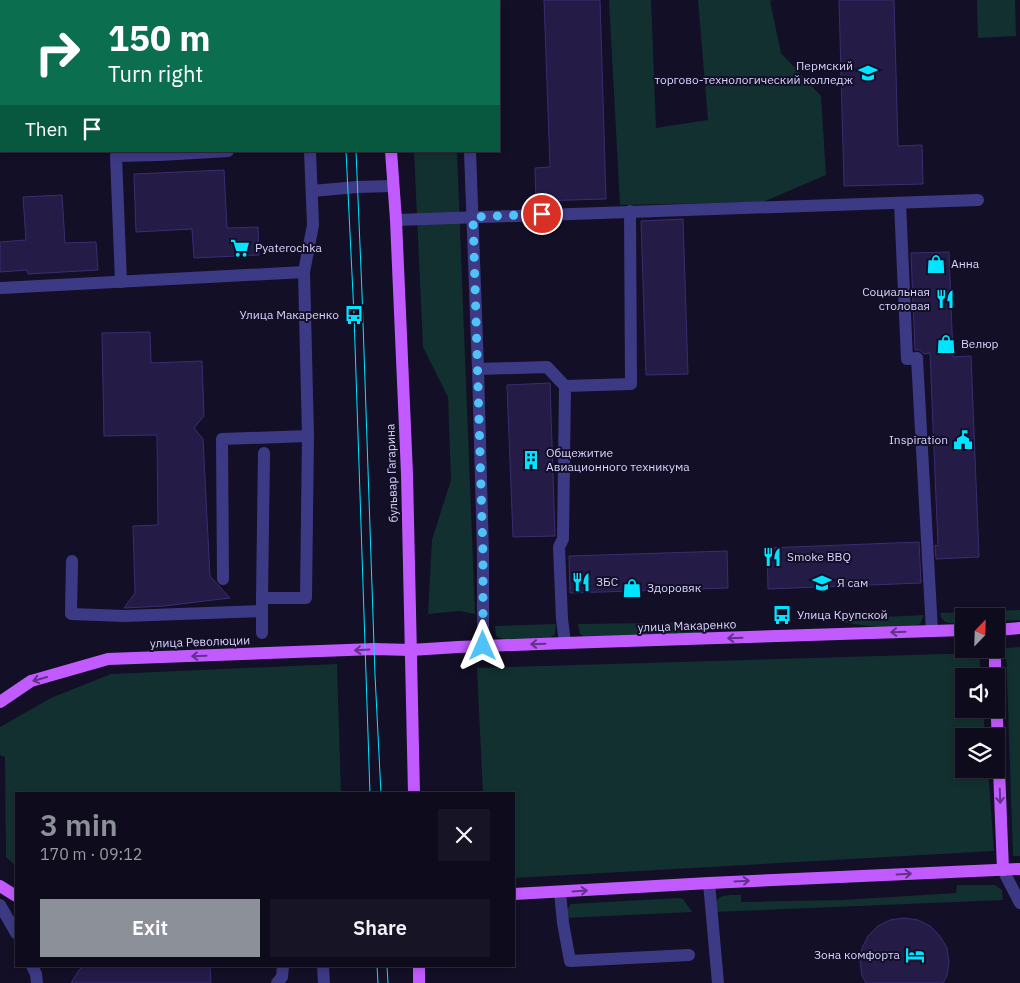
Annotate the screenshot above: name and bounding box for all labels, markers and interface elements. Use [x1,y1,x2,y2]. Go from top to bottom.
text: 150 m [108,15,211,61]
icon: right [25,20,90,85]
place label: Пермский торгово-технологический колледж [654,58,853,87]
text: Turn right [108,59,203,88]
school or university icon: Пермский торгово-технологический колледж [857,62,879,84]
icon: arrive [78,115,106,143]
text: Then [25,117,68,141]
pin [521,193,563,235]
icon: arrive [528,200,556,228]
supermarket icon: Pyaterochka [229,237,251,259]
place label: Pyaterochka [255,240,322,255]
shop icon: Анна [925,253,947,275]
place label: Анна [951,256,980,271]
place label: Социальная столовая [862,284,930,313]
restaurant icon: Социальная столовая [934,288,956,310]
bus stop icon: Улица Макаренко [343,304,365,326]
place label: Улица Макаренко [240,307,339,322]
shop icon: Велюр [935,333,957,355]
place label: Велюр [961,336,999,351]
street label: бульвар Гагарина [382,423,401,523]
public building icon: Inspiration [952,429,974,451]
place label: Inspiration [889,432,948,447]
place label: Общежитие Авиационного техникума [546,445,690,474]
building icon: Общежитие Авиационного техникума [520,449,542,471]
restaurant icon: Smoke BBQ [761,546,783,568]
place label: Smoke BBQ [787,549,851,564]
restaurant icon: ЗБС [570,571,592,593]
school or university icon: Я сам [811,572,833,594]
place label: ЗБС [596,574,619,589]
place label: Я сам [837,575,868,590]
shop icon: Здоровяк [621,577,643,599]
place label: Здоровяк [647,580,702,595]
bus stop icon: Улица Крупской [771,604,793,626]
place label: Улица Крупской [797,607,888,622]
north arrow [955,608,1005,658]
map controls [955,608,1005,778]
street label: улица Макаренко [637,616,737,635]
position arrow [456,619,508,671]
one-way arrow [890,628,906,637]
street label: улица Революции [149,632,250,651]
one-way arrow [727,633,744,643]
one-way arrow [530,639,546,648]
one-way arrow [354,645,370,655]
one-way arrow [192,651,208,661]
button: sound [955,668,1005,718]
one-way arrow [32,675,48,684]
button: layers [955,728,1005,778]
one-way arrow [996,787,1005,803]
text: 3 min [40,805,118,844]
button: close [438,809,490,861]
text: 170 m · 09:12 [40,844,142,864]
one-way arrow [896,869,912,879]
one-way arrow [734,877,750,886]
one-way arrow [572,886,588,895]
button: Exit [40,899,260,957]
button: Share [270,899,490,957]
hotel icon: Зона комфорта [904,944,926,966]
place label: Зона комфорта [814,947,901,962]

